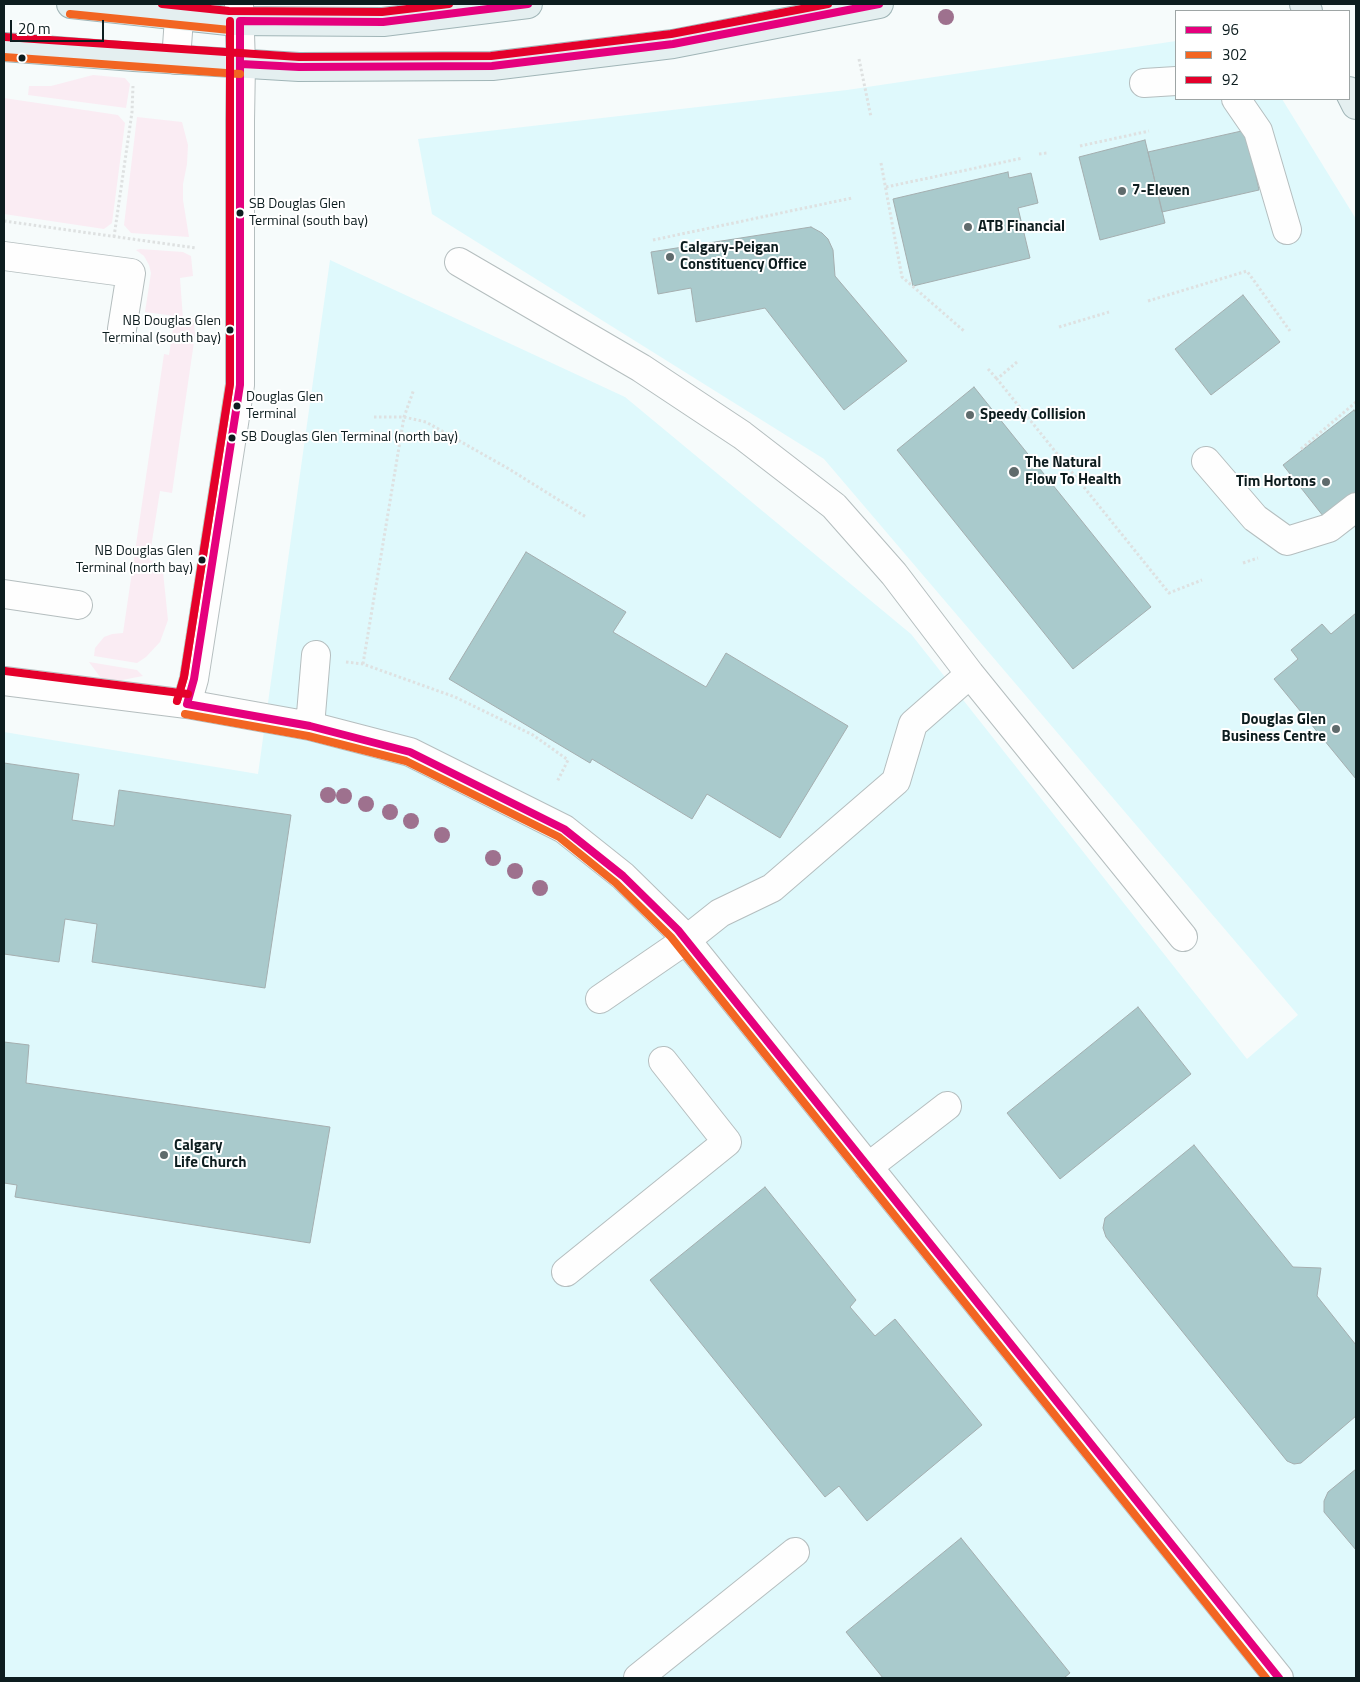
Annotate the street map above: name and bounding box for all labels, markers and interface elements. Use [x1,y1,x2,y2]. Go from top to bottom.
scale bar [12,10,106,42]
legend [1175,10,1350,100]
text: 20 m [18,17,51,40]
text: 96 [1222,18,1239,41]
text: 302 [1222,43,1247,66]
unlabelled marker [17,53,27,63]
text: 92 [1222,68,1239,91]
place label: 7-Eleven [1132,182,1190,200]
marker: 7-Eleven [1116,185,1128,197]
place label: SB Douglas Glen Terminal (south bay) [249,197,368,230]
marker: SB Douglas Glen Terminal (south bay) [235,208,245,218]
place label: ATB Financial [978,218,1065,236]
marker: ATB Financial [962,221,974,233]
place label: Calgary-Peigan Constituency Office [680,239,807,274]
marker: Calgary-Peigan Constituency Office [664,251,676,263]
place label: NB Douglas Glen Terminal (south bay) [102,314,221,347]
marker: NB Douglas Glen Terminal (south bay) [225,325,235,335]
place label: Douglas Glen Terminal [246,390,323,422]
marker: Douglas Glen Terminal [232,401,242,411]
place label: Speedy Collision [980,406,1086,424]
marker: Speedy Collision [964,409,976,421]
place label: SB Douglas Glen Terminal (north bay) [241,430,458,446]
marker: SB Douglas Glen Terminal (north bay) [227,433,237,443]
place label: The Natural Flow To Health [1025,454,1121,489]
marker: The Natural Flow To Health [1007,465,1021,479]
place label: Tim Hortons [1236,473,1316,491]
marker: Tim Hortons [1320,476,1332,488]
place label: NB Douglas Glen Terminal (north bay) [76,544,193,576]
marker: NB Douglas Glen Terminal (north bay) [197,555,207,565]
place label: Douglas Glen Business Centre [1222,711,1326,746]
marker: Douglas Glen Business Centre [1330,723,1342,735]
place label: Calgary Life Church [174,1137,246,1172]
marker: Calgary Life Church [158,1149,170,1161]

